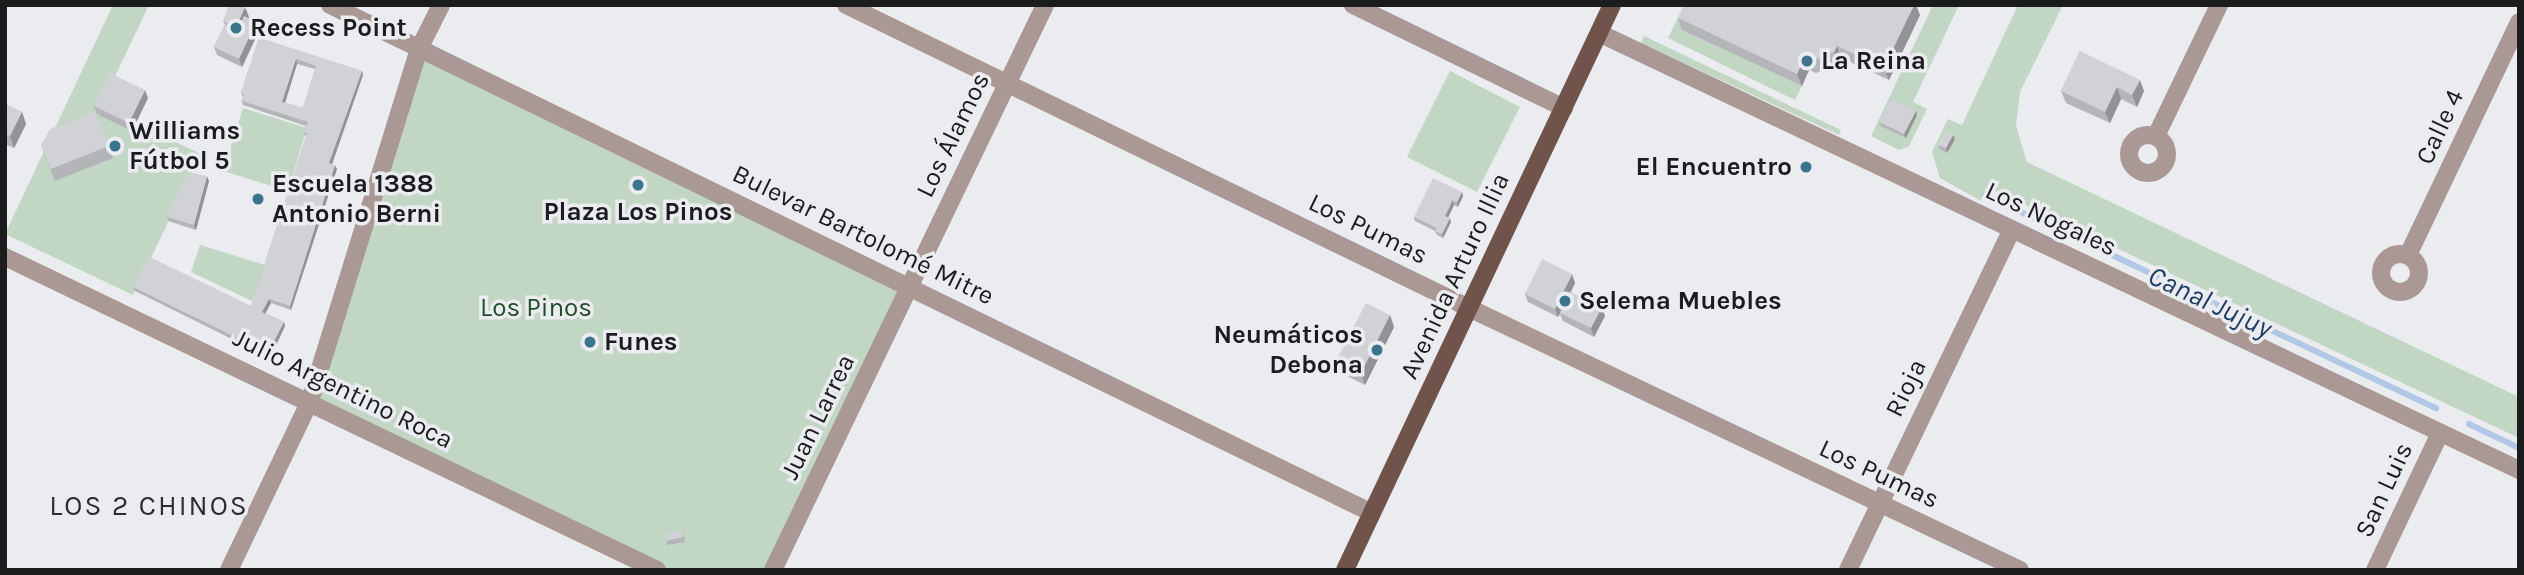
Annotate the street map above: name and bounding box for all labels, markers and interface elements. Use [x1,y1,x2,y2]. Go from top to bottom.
place label: Recess Point [250,12,407,44]
marker: Recess Point [228,20,244,36]
place label: La Reina [1821,45,1926,77]
marker: La Reina [1799,53,1815,69]
street label: Los Álamos [909,68,997,202]
street label: Calle 4 [2409,85,2471,169]
place label: Williams Fútbol 5 [129,115,240,176]
marker: Williams Fútbol 5 [107,138,123,154]
place label: El Encuentro [1636,151,1792,183]
street label: Bulevar Bartolomé Mitre [727,158,999,312]
marker: El Encuentro [1798,159,1814,175]
place label: Escuela 1388 Antonio Berni [272,168,441,230]
street label: Avenida Arturo Illia [1394,168,1516,384]
street label: Los Nogales [1980,175,2122,263]
marker: Plaza Los Pinos [630,177,646,193]
street label: Los Pumas [1303,187,1433,271]
marker: Escuela 1388 Antonio Berni [250,191,266,207]
place label: Plaza Los Pinos [544,196,732,228]
water label: Canal Jujuy [2143,259,2277,345]
place label: Selema Muebles [1579,285,1782,317]
park label: Los Pinos [480,292,592,324]
marker: Selema Muebles [1557,293,1573,309]
place label: Neumáticos Debona [1213,319,1363,380]
street label: Julio Argentino Roca [228,322,458,456]
place label: Funes [604,326,678,358]
marker: Funes [582,334,598,350]
marker: Neumáticos Debona [1369,342,1385,358]
street label: Juan Larrea [774,349,862,485]
street label: Rioja [1879,354,1933,422]
street label: Los Pumas [1814,433,1944,515]
street label: San Luis [2348,438,2420,542]
district label: LOS 2 CHINOS [51,489,247,523]

